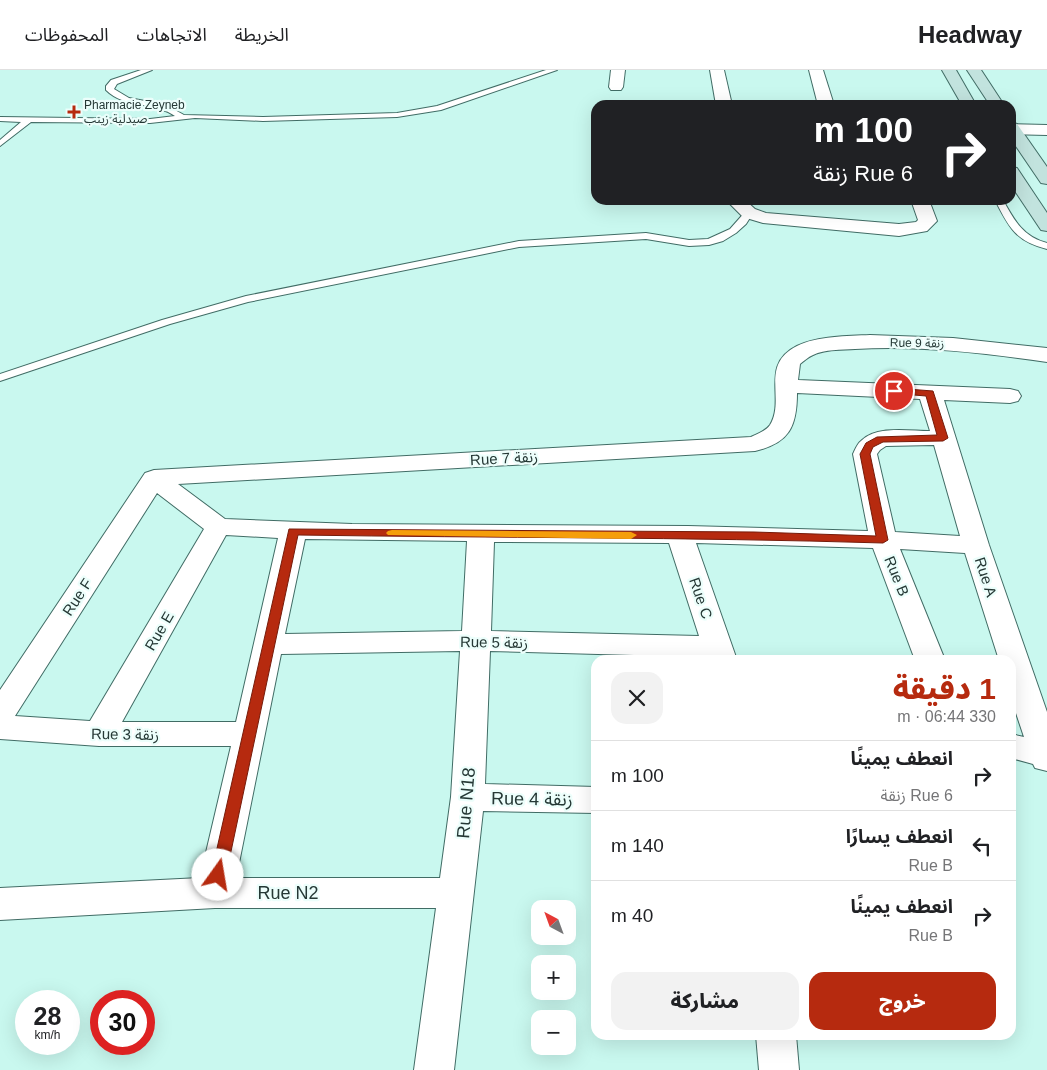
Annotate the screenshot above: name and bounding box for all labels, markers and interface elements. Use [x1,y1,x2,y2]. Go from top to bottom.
text: Headway [918,21,1022,48]
text: المحفوظات [25,25,109,45]
text: الاتجاهات [137,25,207,45]
text: الخريطة [235,25,289,45]
place label: Pharmacie Zeyneb صيدلية زينب [84,98,185,126]
marker: Pharmacie Zeyneb صيدلية زينب [68,106,80,118]
text: 100 m [814,110,913,149]
icon: right [931,120,996,185]
text: Rue 6 زنقة [813,161,913,186]
street label: Rue 9 زنقة [890,336,944,350]
pin [873,370,915,412]
icon: arrive [880,377,908,405]
street label: Rue 7 زنقة [470,448,538,469]
street label: Rue B [881,553,913,599]
street label: Rue A [972,555,1000,599]
street label: Rue F [59,575,95,619]
street label: Rue C [686,575,716,621]
street label: Rue E [141,609,177,653]
street label: Rue 5 زنقة [460,633,528,652]
button: close [611,672,663,724]
text: 1 دقيقة [893,672,996,705]
text: 330 m · 06:44 [897,708,996,725]
street label: Rue 3 زنقة [91,725,159,744]
text: انعطف يمينًا [851,748,953,769]
icon: right [968,762,996,790]
text: 100 m [611,765,664,786]
street label: Rue N18 [453,767,479,839]
text: Rue 6 زنقة [880,787,953,804]
street label: Rue 4 زنقة [491,788,573,811]
text: انعطف يسارًا [846,826,953,847]
icon: left [968,832,996,860]
text: 140 m [611,835,664,856]
position arrow [191,848,243,900]
text: Rue B [909,857,953,874]
street label: Rue N2 [257,883,319,903]
text: انعطف يمينًا [851,896,953,917]
north arrow [531,900,576,945]
map controls [531,900,576,1055]
icon: right [968,902,996,930]
text: 40 m [611,905,653,926]
text: Rue B [909,927,953,944]
button: + [531,955,576,1000]
button: مشاركة [611,972,799,1030]
button: خروج [809,972,996,1030]
speed limit sign: 30 [90,990,155,1055]
text: 28 [34,1002,61,1030]
button: − [531,1010,576,1055]
text: km/h [34,1028,61,1042]

